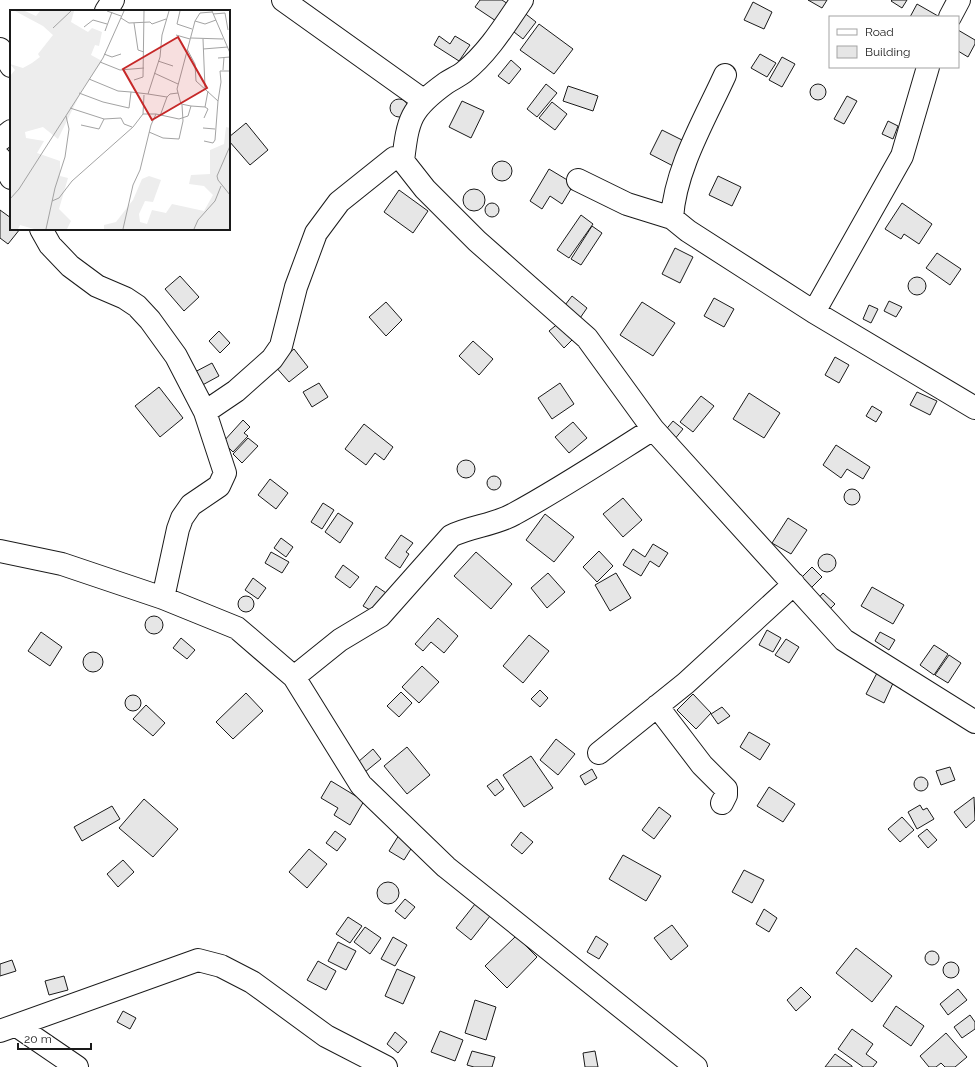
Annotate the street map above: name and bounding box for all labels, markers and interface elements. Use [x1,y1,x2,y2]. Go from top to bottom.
inset map [10,10,230,230]
legend [829,16,959,68]
text: Road [865,25,894,39]
text: Building [865,45,911,59]
scale bar [18,1025,91,1051]
text: 20 m [24,1032,52,1046]

